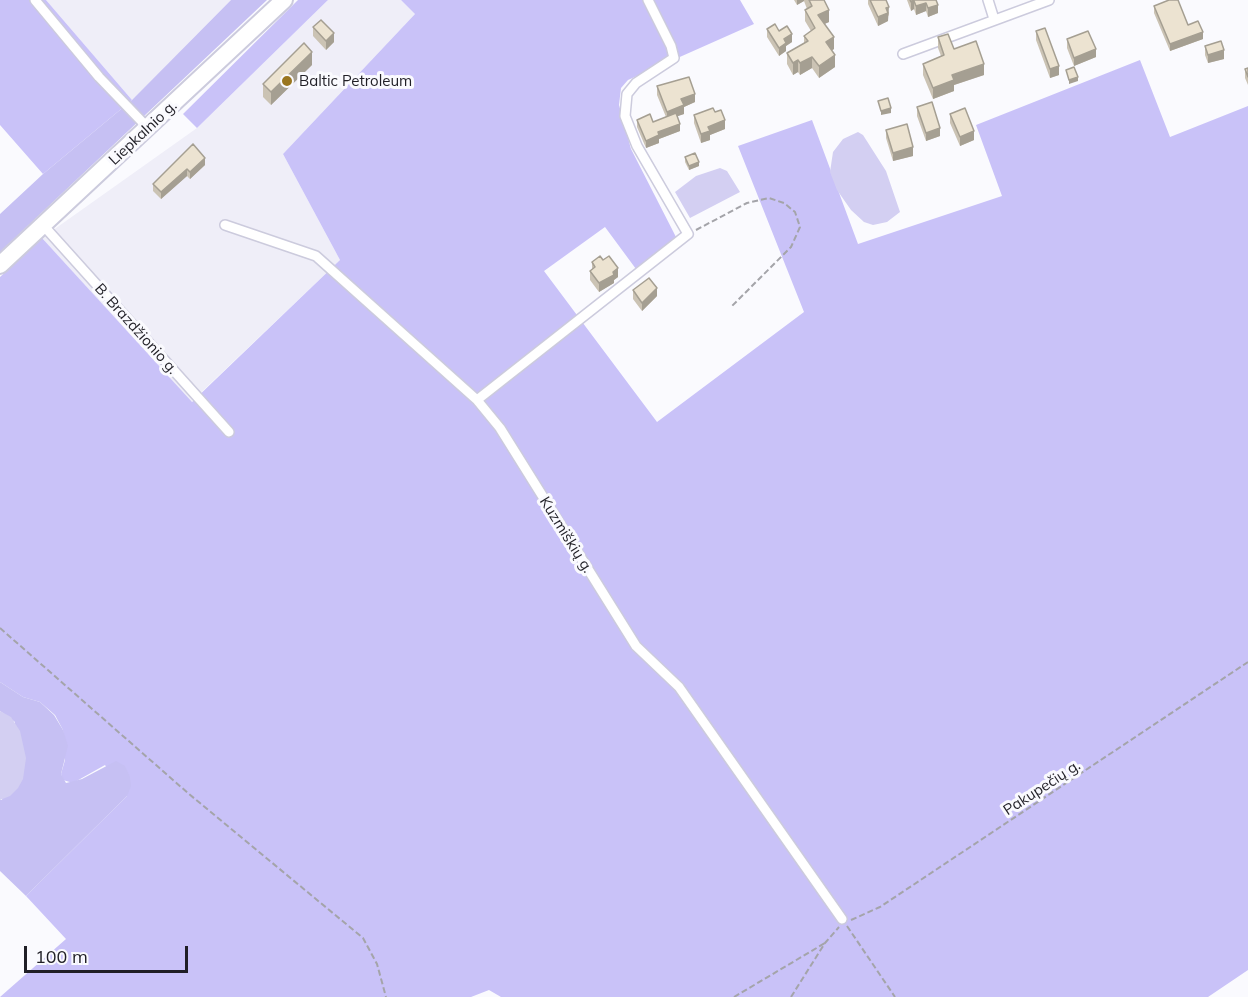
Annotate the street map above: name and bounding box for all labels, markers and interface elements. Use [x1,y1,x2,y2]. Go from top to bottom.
place label: Baltic Petroleum [299,72,412,90]
marker: Baltic Petroleum [280,74,294,88]
street label: Liepkalnio g. [105,97,181,169]
street label: B. Brazdžionio g. [91,280,181,378]
street label: Kuzmiškių g. [535,494,597,576]
street label: Pakupečių g. [1000,756,1084,820]
scale bar [27,934,190,972]
text: 100 m [35,945,88,968]

